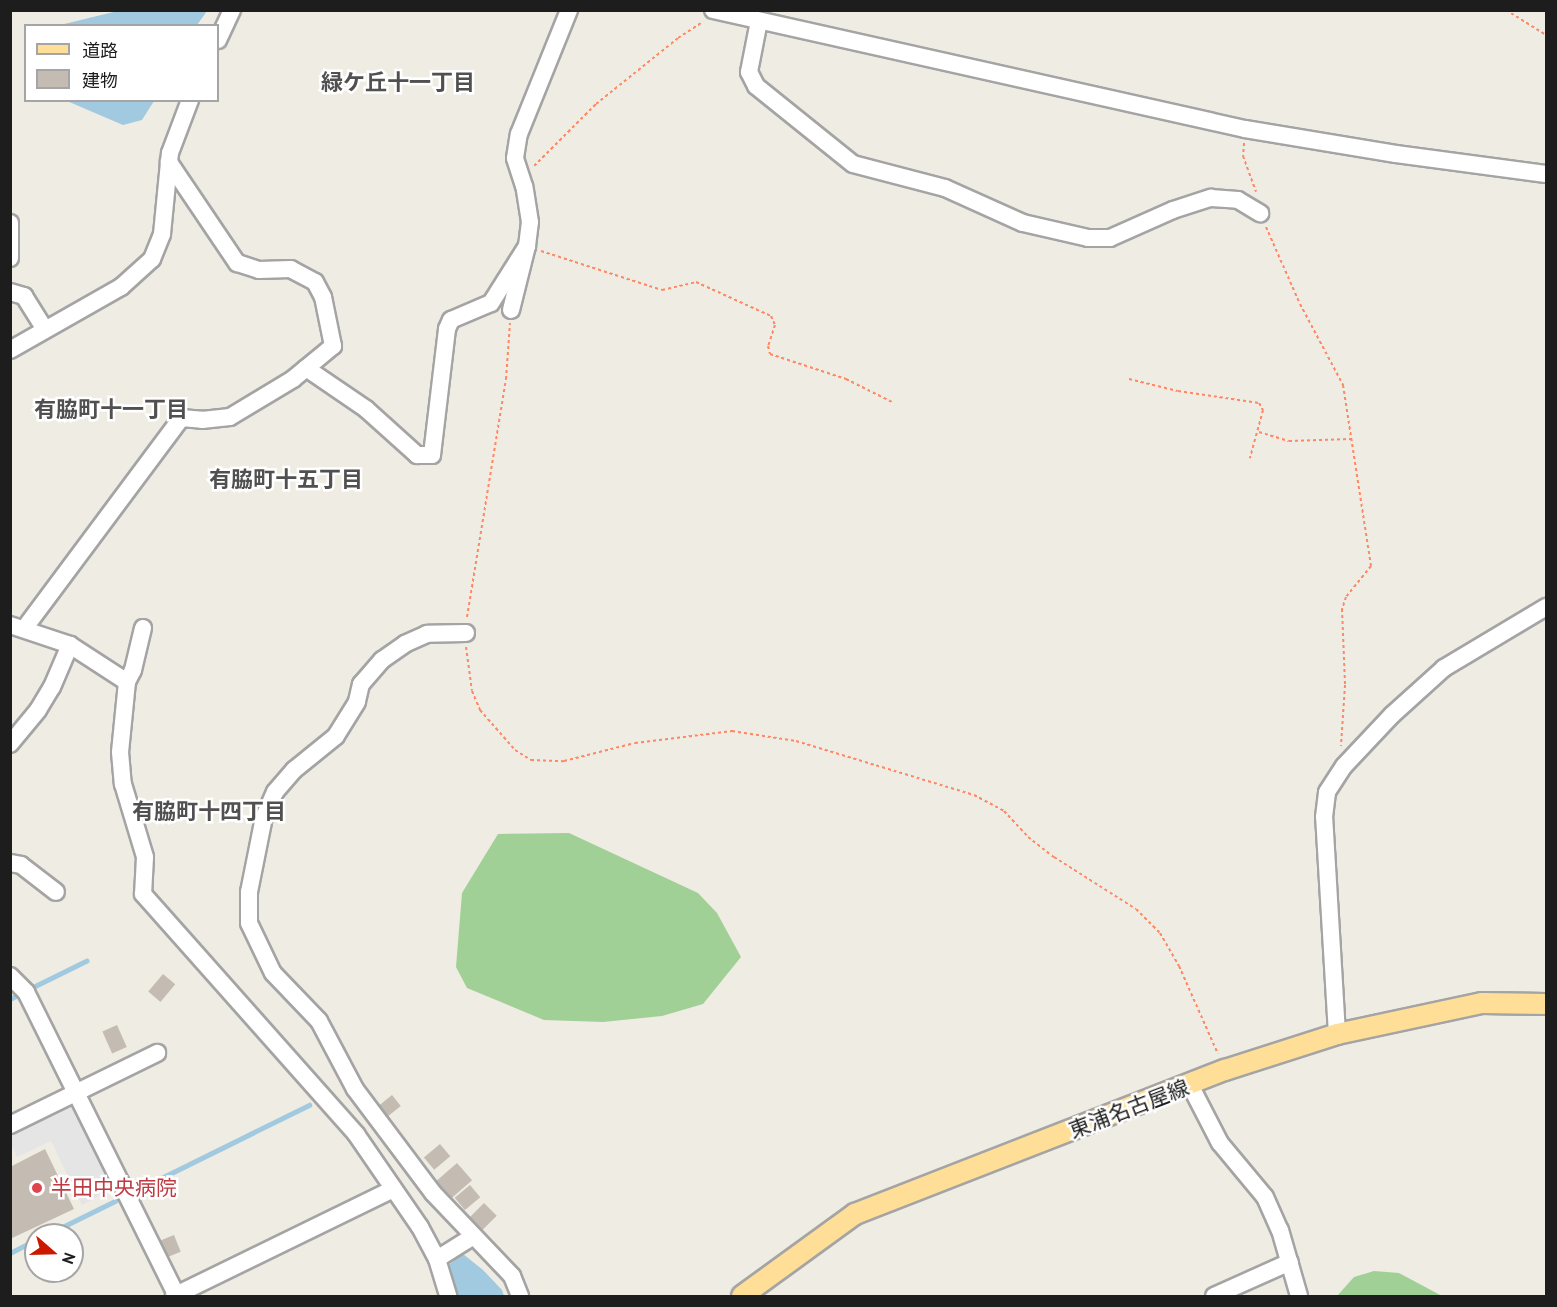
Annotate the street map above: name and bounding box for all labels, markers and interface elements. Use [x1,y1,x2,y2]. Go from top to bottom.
legend [24,24,219,102]
text: 道路 [82,39,118,62]
text: 建物 [82,69,118,92]
district label: 緑ケ丘十一丁目 [321,70,475,96]
district label: 有脇町十一丁目 [34,397,188,423]
district label: 有脇町十五丁目 [209,467,363,493]
district label: 有脇町十四丁目 [132,799,286,825]
street label: 東浦名古屋線 [1066,1075,1192,1143]
place label: 半田中央病院 [51,1175,177,1201]
marker: 半田中央病院 [28,1179,46,1197]
north arrow [24,1223,84,1283]
text: N [58,1250,80,1267]

